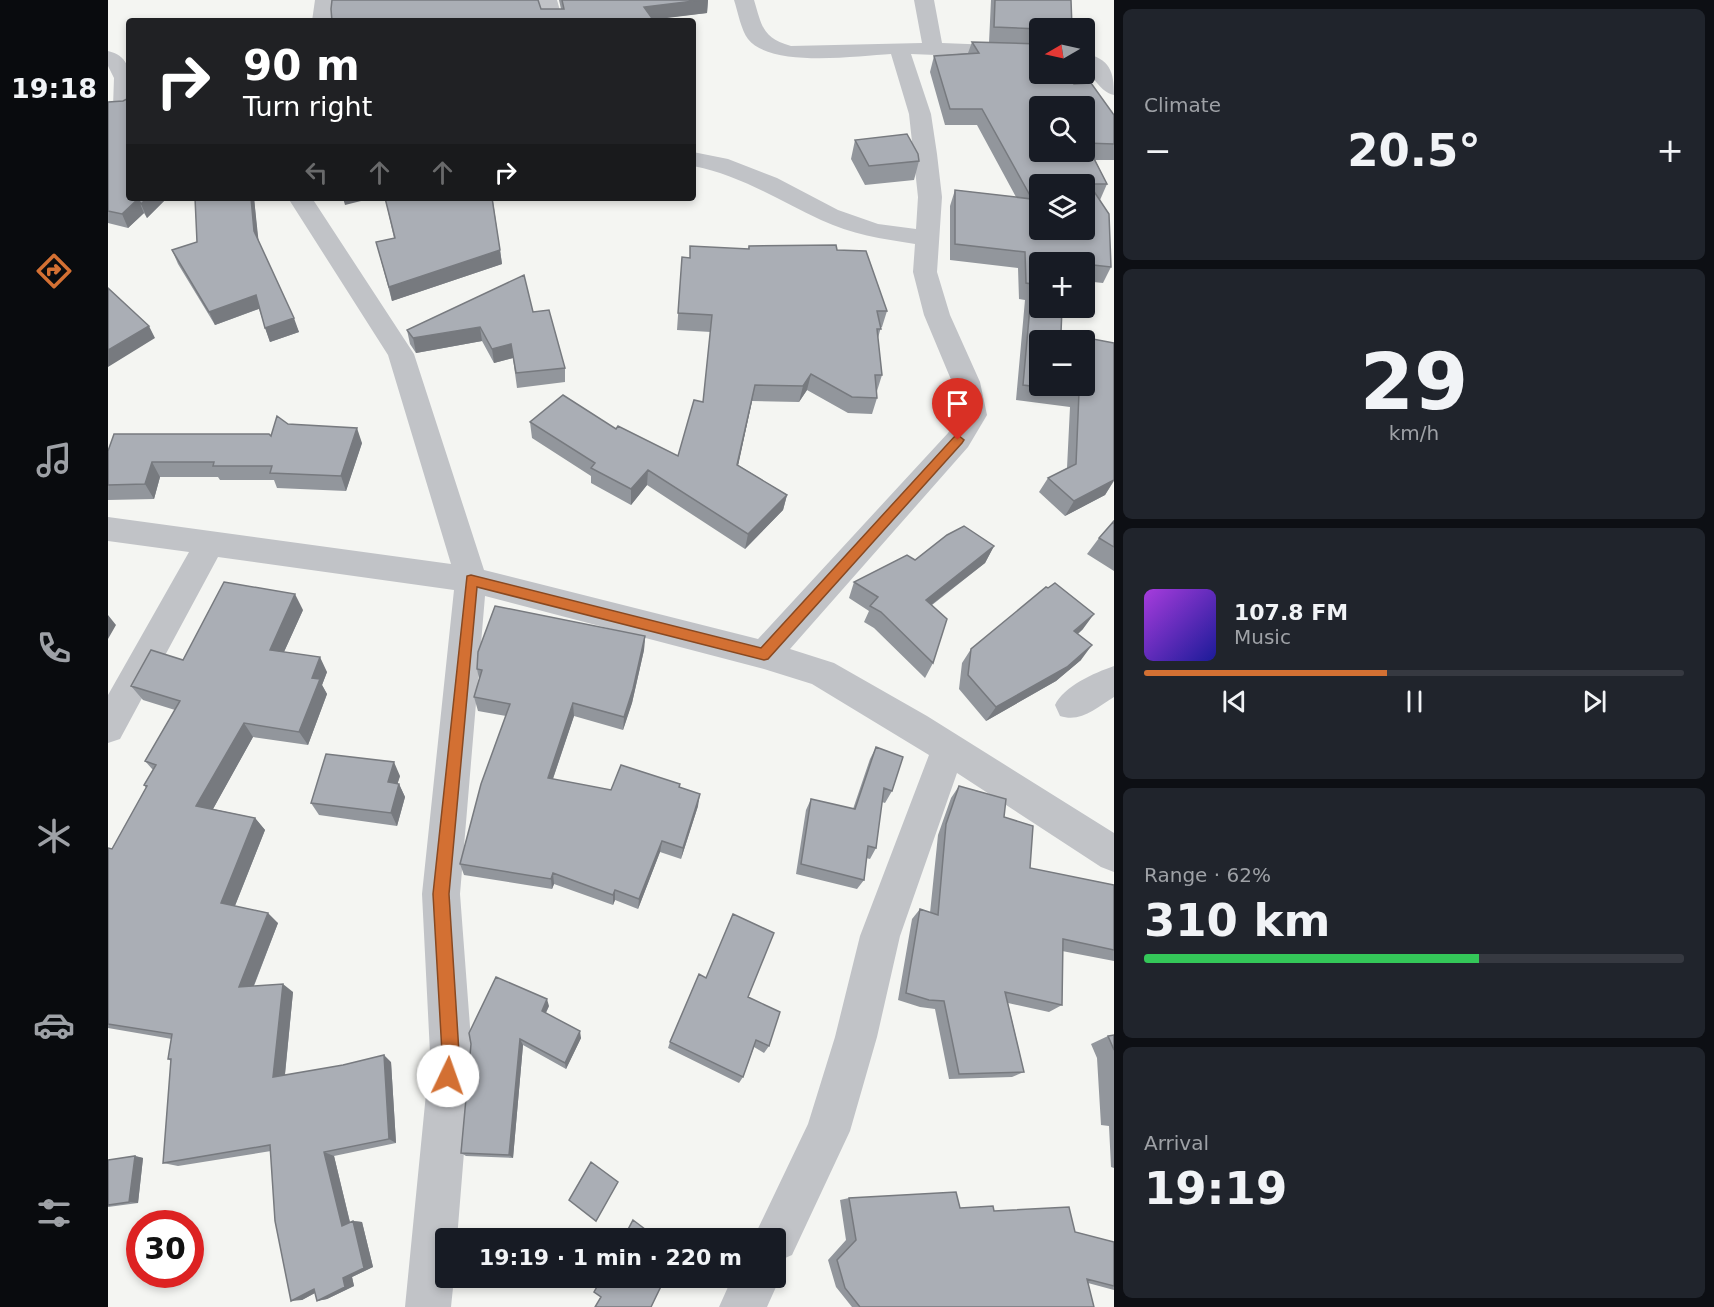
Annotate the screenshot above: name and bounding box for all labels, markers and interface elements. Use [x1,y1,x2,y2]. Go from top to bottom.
north arrow [1029,18,1095,84]
map controls [1029,18,1095,396]
text: 90 m [243,41,360,90]
icon: right [144,42,222,120]
text: 19:18 [11,73,97,104]
text: Turn right [243,91,372,122]
text: Climate [1144,93,1221,117]
button: search [1029,96,1095,162]
text: 20.5° [1347,124,1481,177]
text: − [1144,131,1172,170]
text: + [1656,131,1684,170]
icon: left [300,156,333,189]
icon: ahead [363,156,396,189]
icon: ahead [426,156,459,189]
icon: right [489,156,522,189]
button: layers [1029,174,1095,240]
icon: directions [33,250,75,292]
button: + [1029,252,1095,318]
button: − [1029,330,1095,396]
text: 29 [1360,337,1468,427]
pin [932,378,983,440]
icon: arrive [941,387,974,420]
text: km/h [1389,421,1439,445]
icon: music [33,439,75,481]
text: 107.8 FM [1234,600,1348,625]
text: Music [1234,625,1291,649]
icon: phone [33,627,75,669]
icon: previous [1218,685,1251,718]
icon: pause [1398,685,1431,718]
icon: next [1578,685,1611,718]
icon: climate [33,815,75,857]
text: Range · 62% [1144,863,1271,887]
text: 310 km [1144,894,1330,947]
icon: car [33,1004,75,1046]
position arrow [416,1044,480,1108]
text: Arrival [1144,1131,1209,1155]
text: 19:19 [1144,1162,1287,1215]
icon: filters [33,1192,75,1234]
speed limit sign: 30 [126,1210,204,1288]
text: 19:19 · 1 min · 220 m [479,1245,742,1270]

